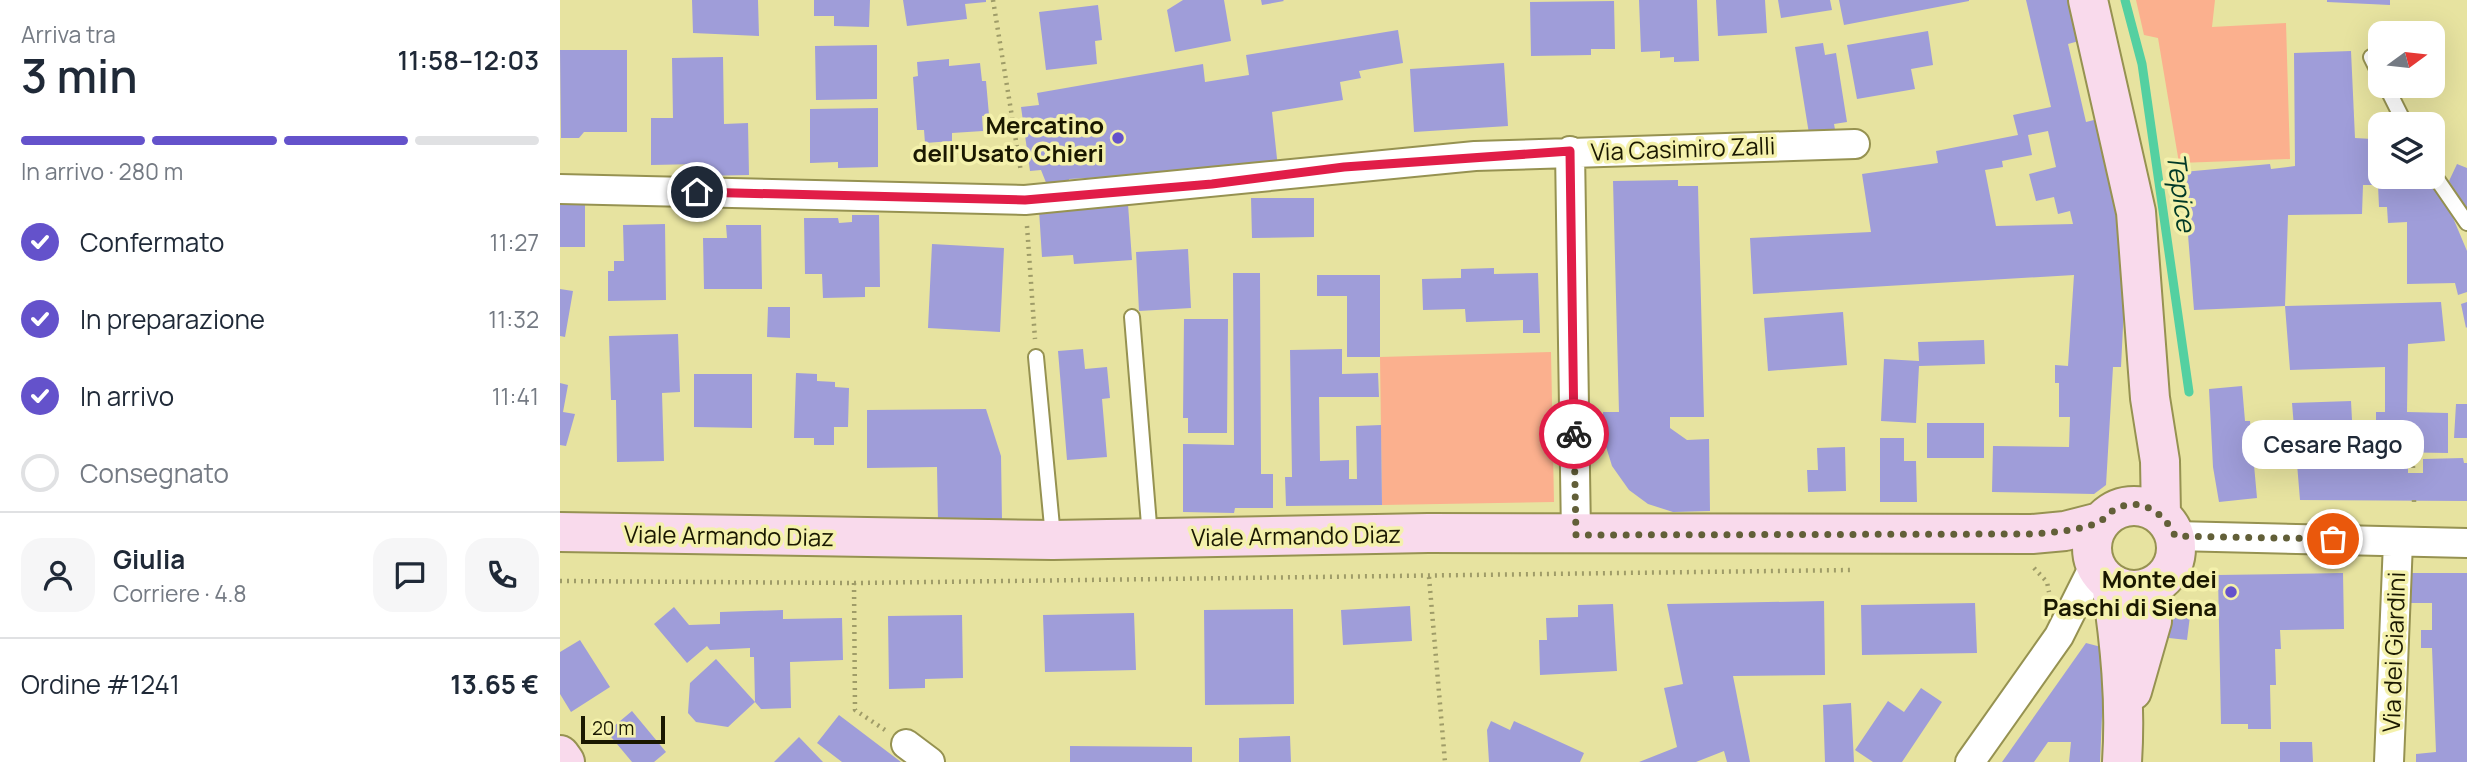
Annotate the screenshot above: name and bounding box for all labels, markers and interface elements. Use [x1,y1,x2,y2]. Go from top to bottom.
text: Arriva tra [21,18,116,50]
north arrow [2368,21,2445,98]
map controls [2368,21,2445,189]
text: 11:58–12:03 [398,42,539,78]
text: 3 min [21,44,138,107]
place label: Mercatino dell'Usato Chieri [913,108,1104,169]
button: layers [2368,112,2445,189]
street label: Via Casimiro Zalli [1590,128,1776,168]
marker: Mercatino dell'Usato Chieri [1110,130,1126,146]
water label: Tepice [2159,150,2206,235]
text: In arrivo · 280 m [21,155,183,187]
pin [667,162,727,222]
icon: home [678,173,716,211]
icon: check [21,223,59,261]
text: Confermato [80,224,224,260]
text: 11:27 [490,226,539,258]
icon: check [21,300,59,338]
text: In preparazione [80,301,265,337]
text: 11:32 [488,303,539,335]
icon: check [21,377,59,415]
text: In arrivo [80,378,174,414]
text: 11:41 [492,380,539,412]
courier [1539,399,1609,469]
icon: bike [1555,415,1593,453]
callout: Cesare Rago [2242,420,2424,469]
text: Cesare Rago [2264,428,2403,460]
text: Consegnato [80,455,229,491]
pin [2303,509,2363,569]
street label: Viale Armando Diaz [624,517,834,553]
street label: Viale Armando Diaz [1191,517,1401,553]
icon: bag [2314,520,2352,558]
button: person [21,538,95,612]
button: chat [373,538,447,612]
button: phone [465,538,539,612]
text: Giulia [113,541,185,577]
place label: Monte dei Paschi di Siena [2043,562,2217,623]
street label: Via dei Giardini [2374,571,2412,733]
text: Corriere · 4.8 [113,577,247,609]
marker: Monte dei Paschi di Siena [2223,584,2239,600]
text: Ordine #1241 [21,666,180,702]
text: 13.65 € [450,666,539,702]
scale bar [581,713,665,745]
text: 20 m [592,715,634,741]

